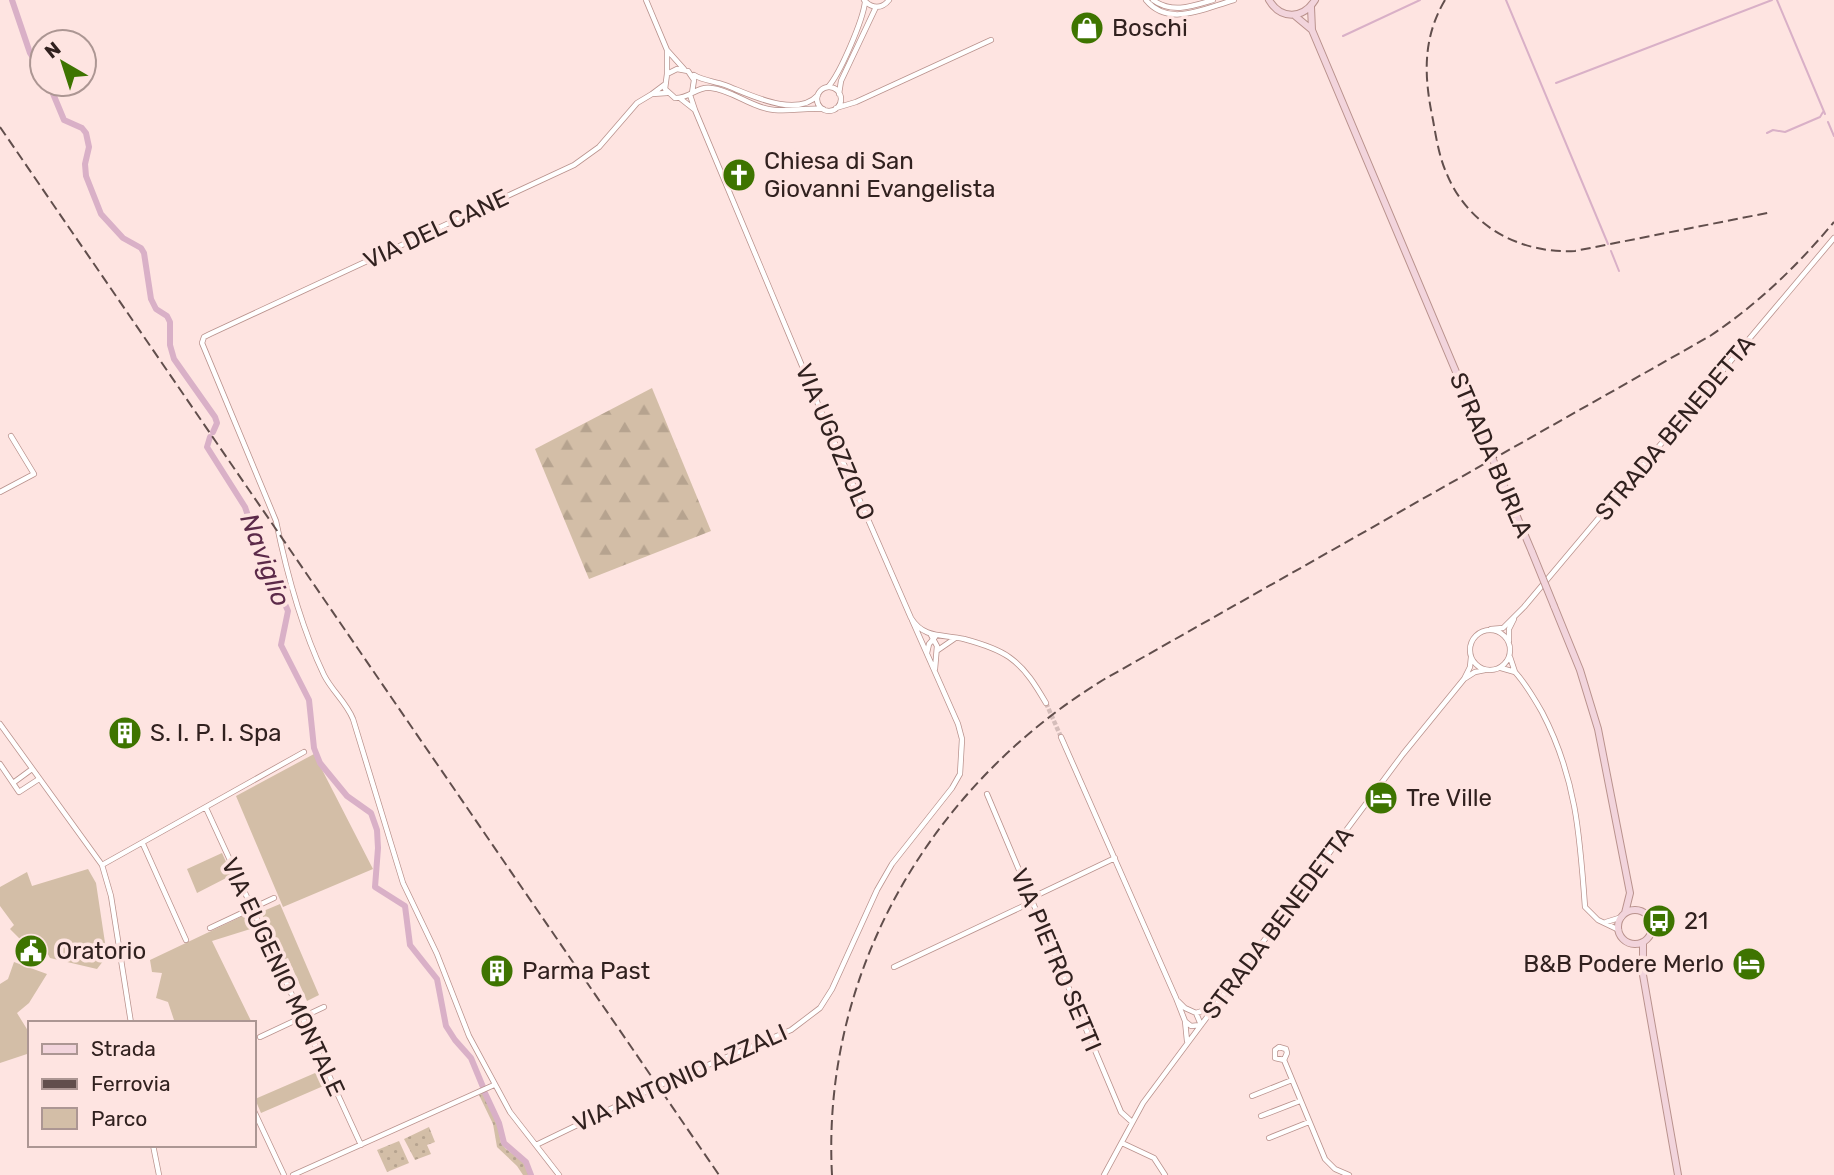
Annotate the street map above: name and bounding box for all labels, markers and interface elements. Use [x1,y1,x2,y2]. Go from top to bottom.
shop icon: Boschi [1068,9,1106,47]
place label: Boschi [1112,14,1188,42]
north arrow [28,28,98,98]
text: N [40,37,65,63]
place label: Chiesa di San Giovanni Evangelista [764,147,995,203]
church icon: Chiesa di San Giovanni Evangelista [720,156,758,194]
street label: VIA DEL CANE [359,183,513,275]
street label: STRADA BENEDETTA [1589,330,1761,526]
street label: VIA UGOZZOLO [789,360,881,524]
street label: STRADA BURLA [1444,368,1538,542]
water label: Naviglio [233,509,297,611]
building icon: S. I. P. I. Spa [106,714,144,752]
place label: S. I. P. I. Spa [150,719,282,747]
hotel icon: Tre Ville [1362,779,1400,817]
place label: Tre Ville [1406,784,1492,812]
street label: STRADA BENEDETTA [1197,822,1359,1024]
street label: VIA EUGENIO MONTALE [215,854,351,1100]
street label: VIA PIETRO SETTI [1005,864,1107,1056]
bus stop icon: 21 [1640,902,1678,940]
place label: 21 [1684,907,1708,935]
public building icon: Oratorio [12,932,50,970]
place label: Oratorio [56,937,146,965]
hotel icon: B&B Podere Merlo [1730,945,1768,983]
place label: B&B Podere Merlo [1523,950,1724,978]
building icon: Parma Past [478,952,516,990]
place label: Parma Past [522,957,650,985]
street label: VIA ANTONIO AZZALI [569,1018,791,1138]
legend [28,1021,256,1147]
text: Strada [91,1036,156,1061]
text: Ferrovia [91,1071,171,1096]
text: Parco [91,1106,147,1131]

